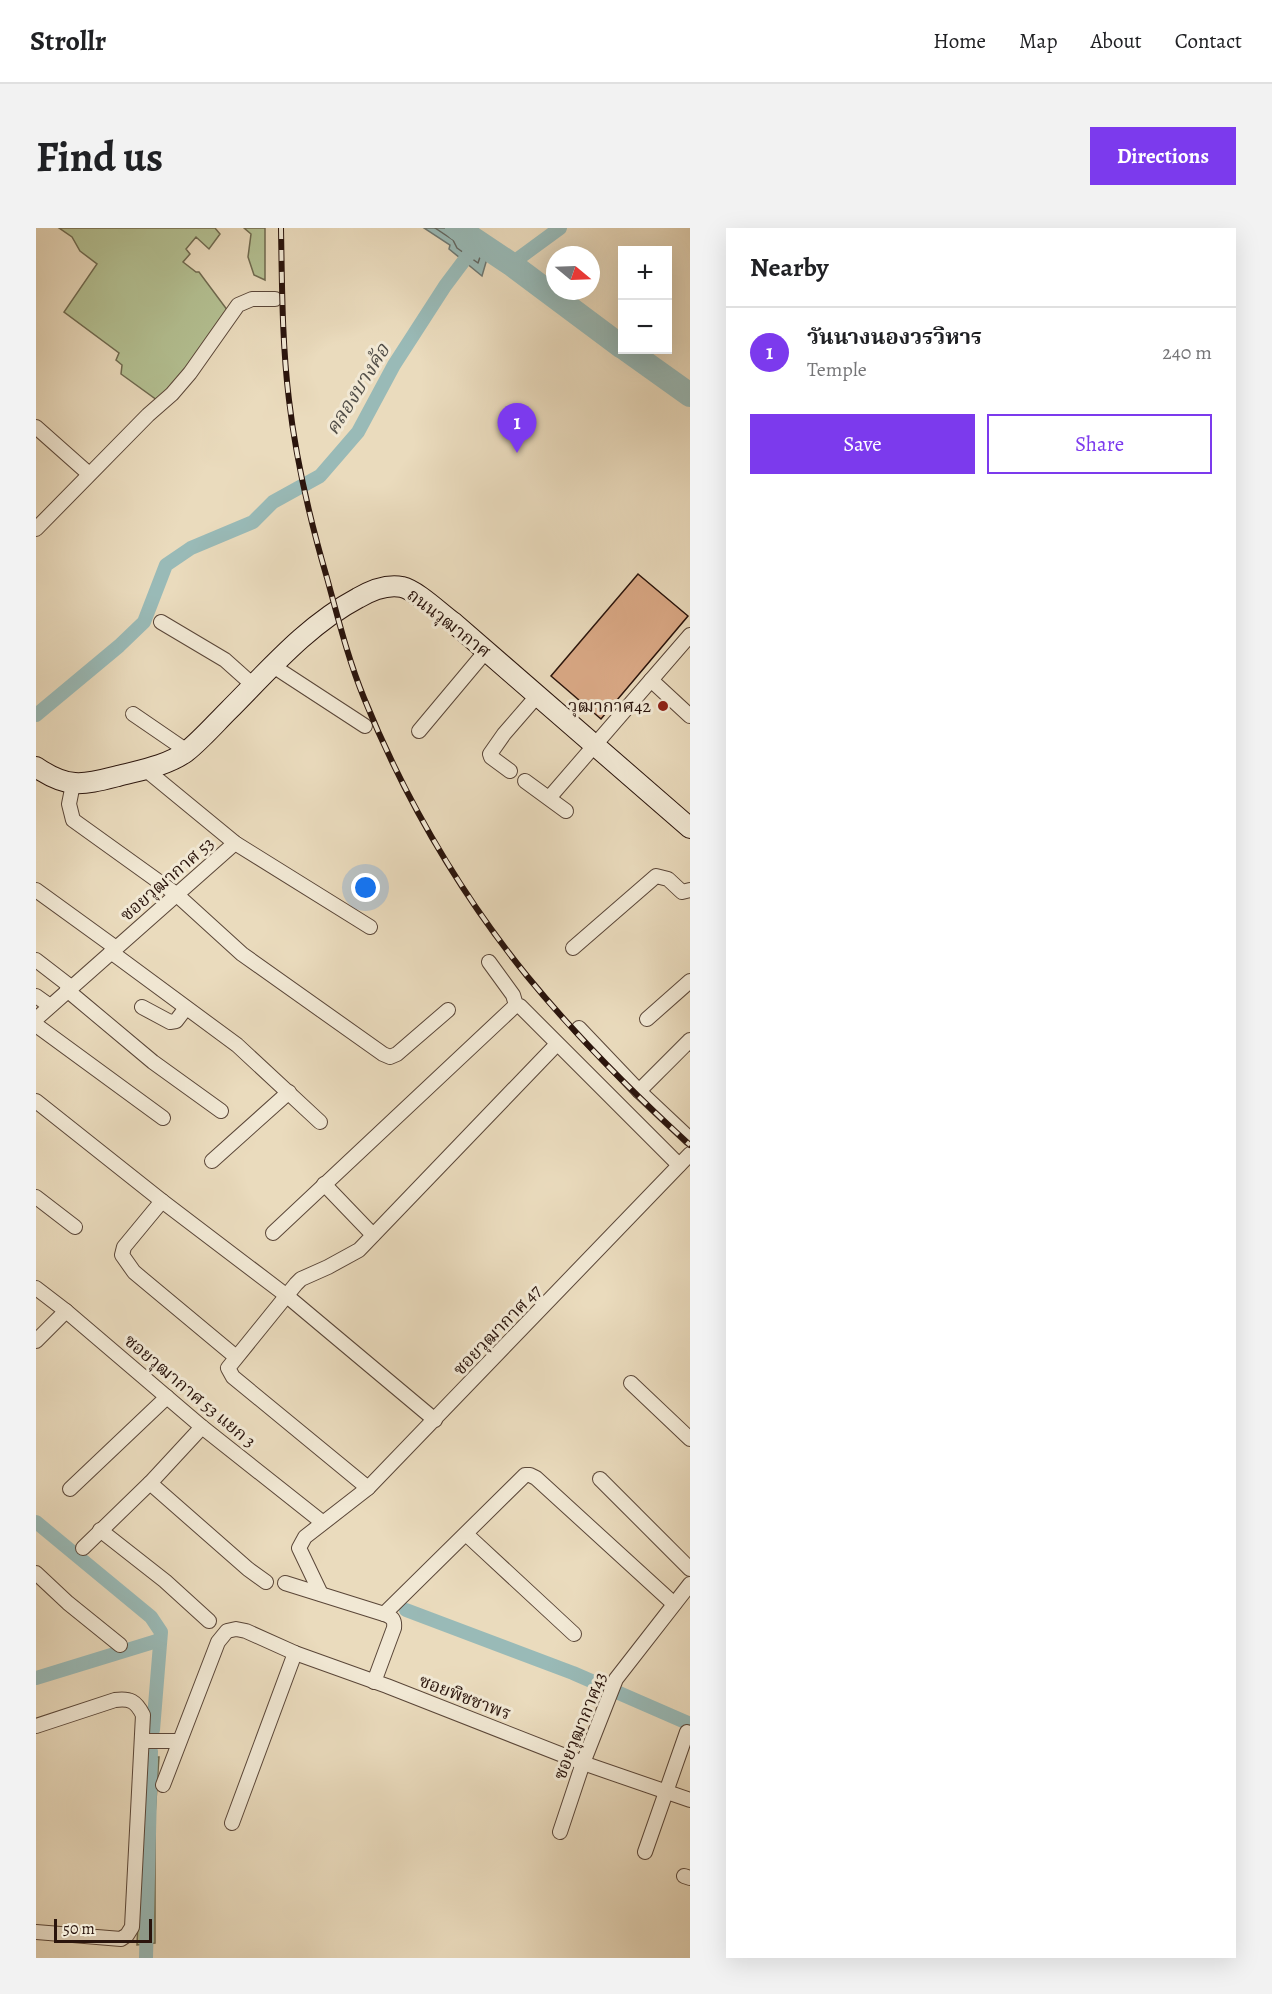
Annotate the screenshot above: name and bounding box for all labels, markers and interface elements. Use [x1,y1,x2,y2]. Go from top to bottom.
text: Strollr [30,22,106,60]
text: Home [933,27,986,55]
text: Map [1019,27,1057,55]
text: About [1090,27,1142,55]
text: Contact [1175,27,1242,55]
button: Directions [1090,127,1236,185]
text: Find us [36,128,163,185]
north arrow [546,246,600,300]
map controls [618,246,672,354]
button: + [618,246,672,300]
text: Nearby [750,250,829,285]
button: − [618,300,672,354]
text: วันนางนองวรวิหาร [807,322,982,352]
water label: คลองบางค้อ [319,337,397,440]
text: 1 [766,339,773,366]
text: 240 m [1162,339,1212,366]
text: Temple [807,356,867,383]
pin: 1 [498,404,536,453]
button: Save [750,414,975,474]
button: Share [987,414,1212,474]
street label: ถนนวุฒากาศ [402,583,496,663]
place label: วุฒากาศ42 [568,694,651,718]
marker: วุฒากาศ42 [656,699,670,713]
street label: ซอยวุฒากาศ 53 [115,832,219,926]
your location [351,873,380,902]
street label: ซอยวุฒากาศ 47 [448,1279,547,1381]
street label: ซอยวุฒากาศ 53 แยก 3 [119,1329,261,1453]
street label: ซอยพิชชาพร [416,1668,515,1726]
street label: ซอยวุฒากาศ43 [548,1669,612,1783]
scale bar [54,1916,152,1944]
text: 50 m [63,1918,95,1940]

